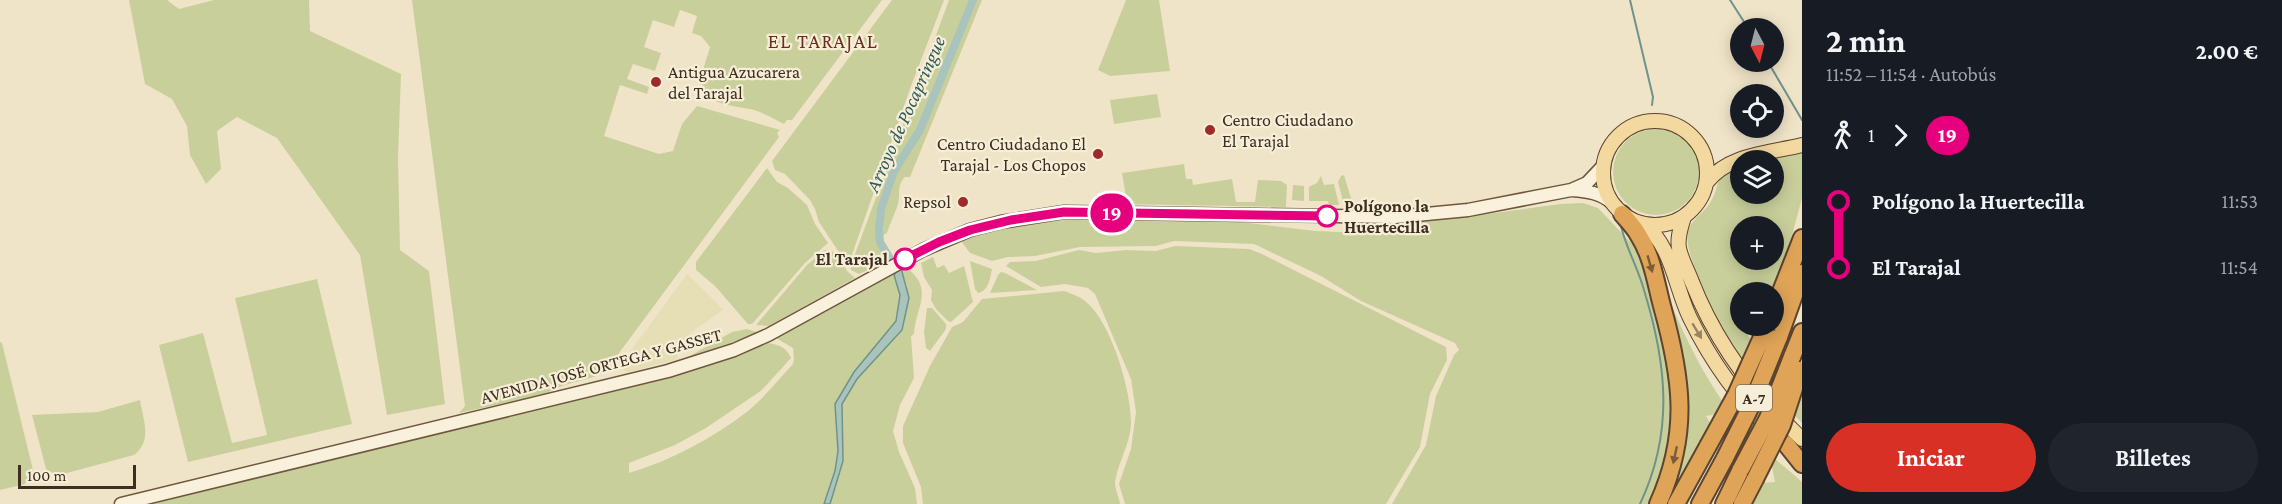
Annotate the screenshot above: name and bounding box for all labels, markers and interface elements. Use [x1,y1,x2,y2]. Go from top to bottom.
north arrow [1730,18,1784,72]
map controls [1730,18,1784,336]
text: 2 min [1826,22,1906,59]
district label: EL TARAJAL [768,30,878,53]
water label: Arroyo de Pocapringue [860,32,950,197]
text: 2.00 € [2196,39,2258,64]
place label: Antigua Azucarera del Tarajal [668,62,800,104]
text: 11:52 – 11:54 · Autobús [1826,63,1996,85]
marker: Antigua Azucarera del Tarajal [649,75,663,89]
button: locate [1730,84,1784,138]
place label: Centro Ciudadano El Tarajal [1222,110,1354,152]
icon: walk [1826,119,1859,152]
icon: forward [1884,119,1917,152]
marker: Centro Ciudadano El Tarajal [1203,123,1217,137]
text: 19 [1938,123,1957,147]
text: 1 [1868,124,1875,146]
place label: Centro Ciudadano El Tarajal - Los Chopos [937,134,1086,176]
marker: Centro Ciudadano El Tarajal - Los Chopos [1091,147,1105,161]
button: layers [1730,150,1784,204]
text: Polígono la Huertecilla [1872,189,2084,214]
text: 11:53 [2222,190,2258,212]
place label: Repsol [903,192,951,212]
line badge: 19 [1085,194,1139,232]
marker: Repsol [956,195,970,209]
place label: Polígono la Huertecilla [1344,196,1430,237]
text: 19 [1102,201,1122,225]
marker: Polígono la Huertecilla [1316,205,1338,227]
button: + [1730,216,1784,270]
marker: El Tarajal [894,248,916,270]
place label: El Tarajal [816,249,888,270]
one-way arrow [1646,255,1655,273]
text: El Tarajal [1872,255,1961,280]
text: 11:54 [2221,256,2258,278]
button: − [1730,282,1784,336]
one-way arrow [1692,323,1702,340]
street label: AVENIDA JOSÉ ORTEGA Y GASSET [478,324,724,408]
road number: A-7 [1736,385,1772,411]
button: Iniciar [1826,423,2036,492]
button: Billetes [2048,423,2258,492]
one-way arrow [1669,446,1679,464]
scale bar [18,462,136,490]
text: 100 m [27,467,66,484]

